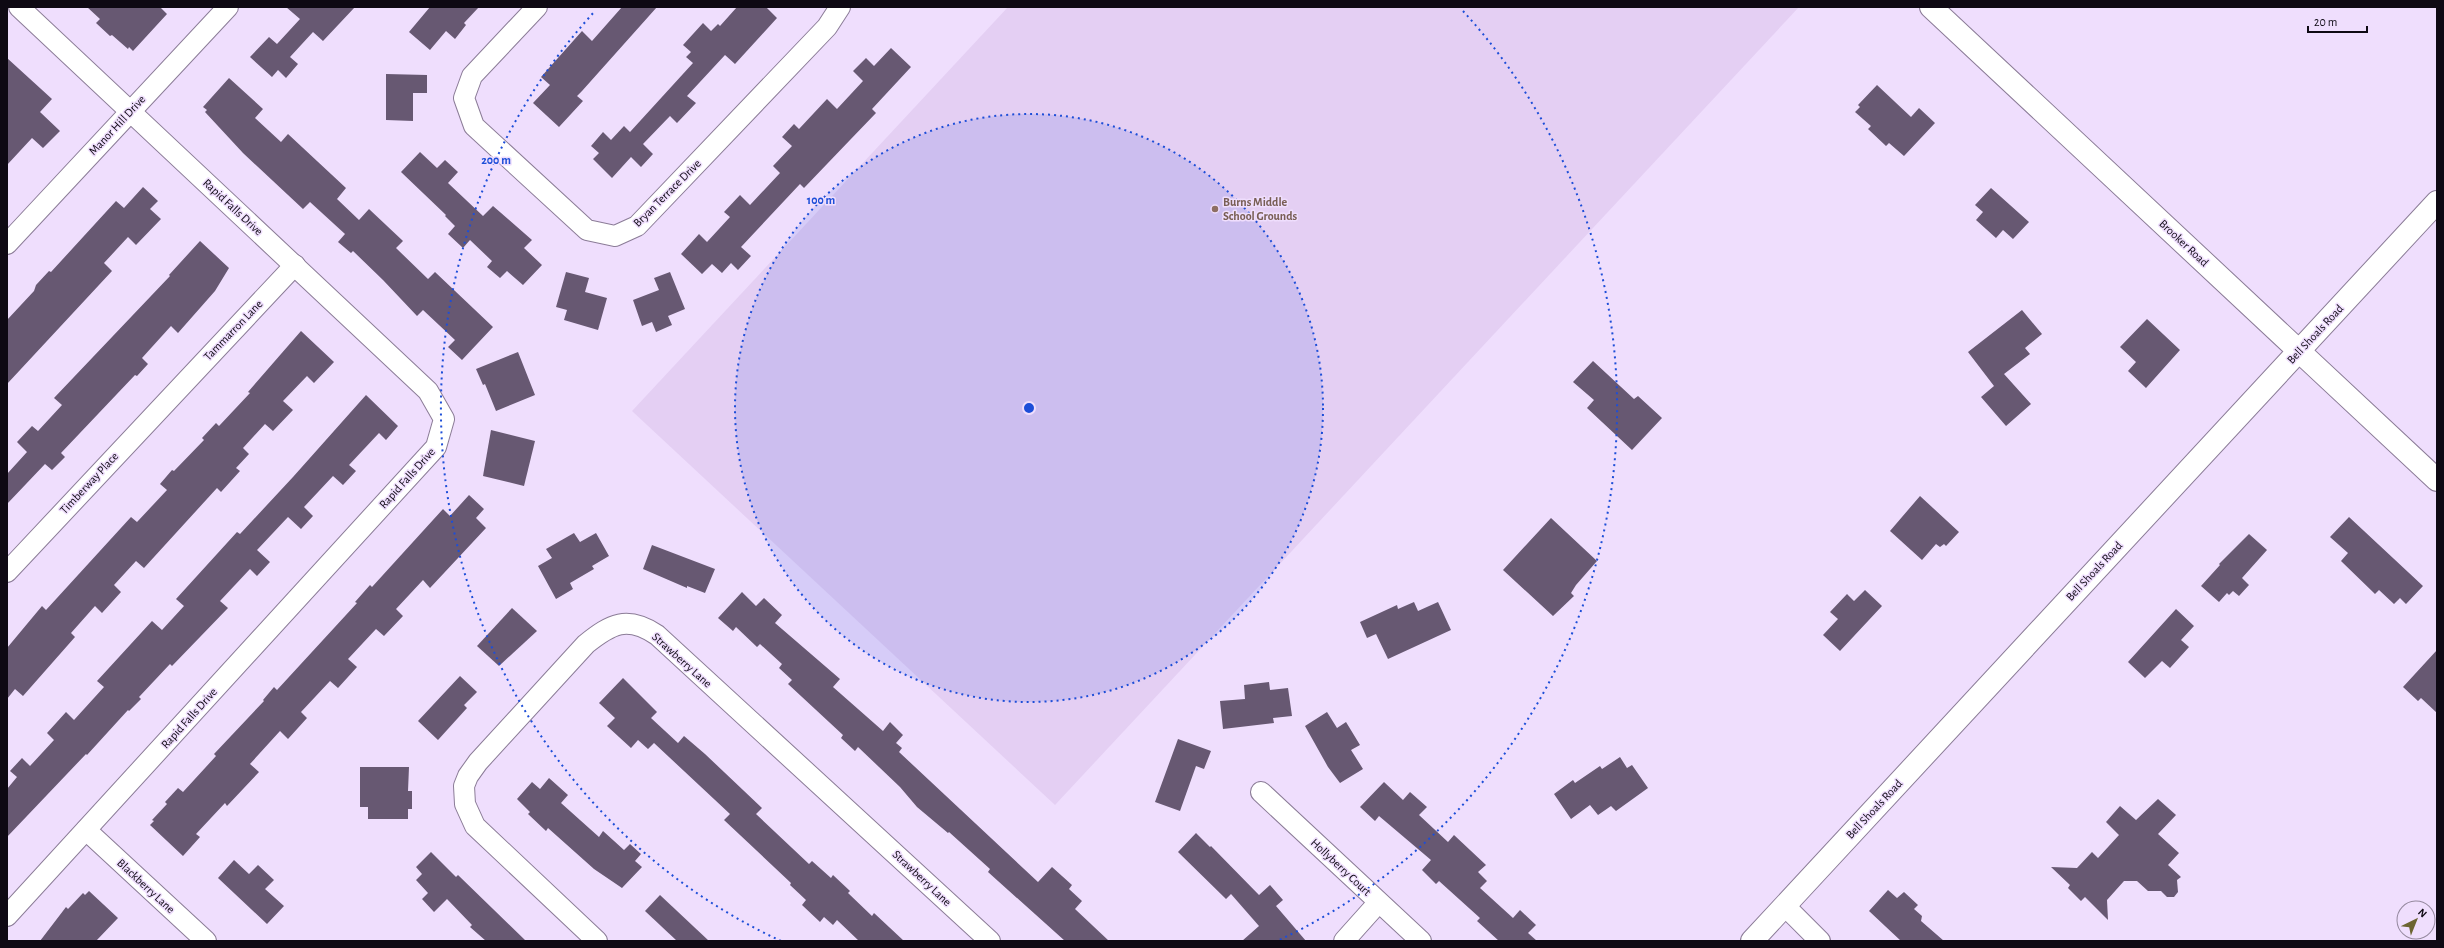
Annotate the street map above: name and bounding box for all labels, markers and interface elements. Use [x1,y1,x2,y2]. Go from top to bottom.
scale bar [2308,8,2367,34]
text: 20 m [2314,16,2337,28]
street label: Manor Hill Drive [86,93,148,157]
text: 200 m [481,154,511,166]
street label: Bryan Terrace Drive [631,157,704,230]
street label: Rapid Falls Drive [201,176,265,238]
text: 100 m [807,194,835,206]
place label: Burns Middle School Grounds [1223,196,1297,222]
marker: Burns Middle School Grounds [1210,204,1220,214]
street label: Brooker Road [2157,217,2211,269]
street label: Tammarron Lane [201,297,265,363]
street label: Bell Shoals Road [2285,302,2345,366]
centre of rings [1022,401,1036,415]
street label: Rapid Falls Drive [377,445,437,511]
street label: Timberway Place [58,450,121,517]
street label: Bell Shoals Road [2064,539,2124,603]
street label: Strawberry Lane [649,630,714,690]
street label: Rapid Falls Drive [159,685,219,751]
street label: Bell Shoals Road [1844,777,1904,841]
street label: Hollyberry Court [1308,836,1373,899]
street label: Strawberry Lane [890,848,954,909]
street label: Blackberry Lane [114,856,177,916]
north arrow [2396,900,2436,940]
text: N [2416,906,2429,920]

